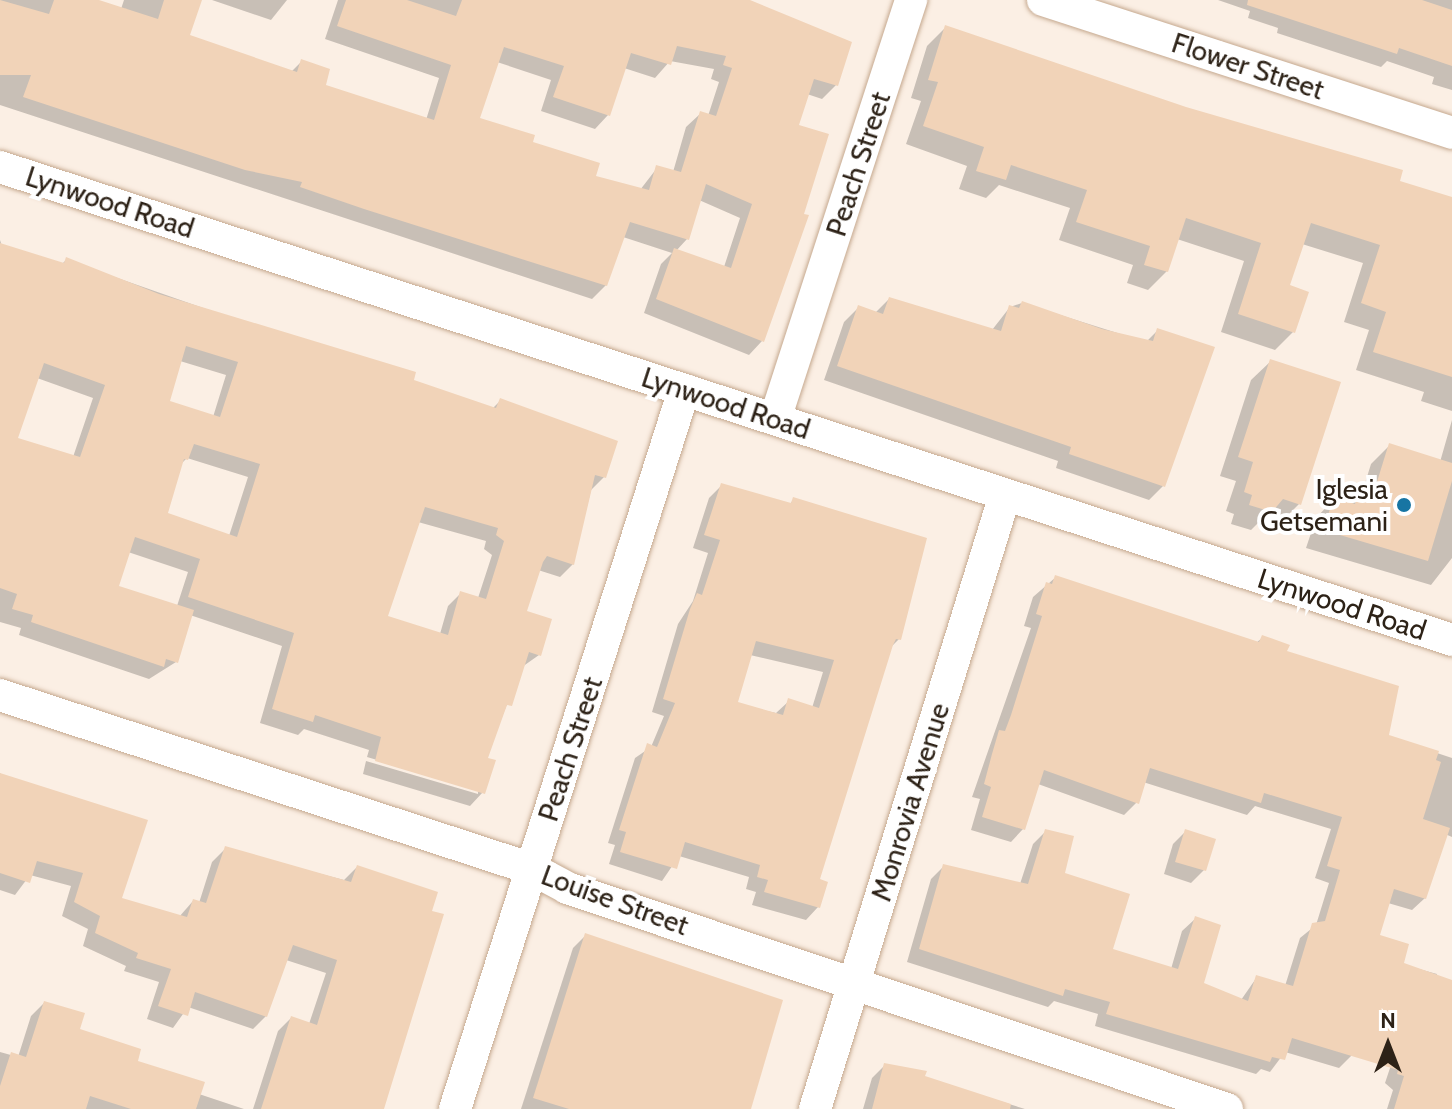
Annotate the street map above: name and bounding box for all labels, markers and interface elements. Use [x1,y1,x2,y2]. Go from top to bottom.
street label: Flower Street [1168,26,1328,106]
street label: Peach Street [819,88,897,240]
street label: Lynwood Road [22,159,198,245]
street label: Lynwood Road [638,360,814,446]
place label: Iglesia Getsemani [1260,472,1388,538]
marker: Iglesia Getsemani [1395,496,1413,514]
street label: Lynwood Road [1254,561,1430,647]
street label: Peach Street [531,673,609,825]
street label: Monrovia Avenue [864,699,956,905]
street label: Louise Street [537,858,693,942]
north arrow [1348,1005,1428,1085]
text: N [1380,1007,1396,1034]

